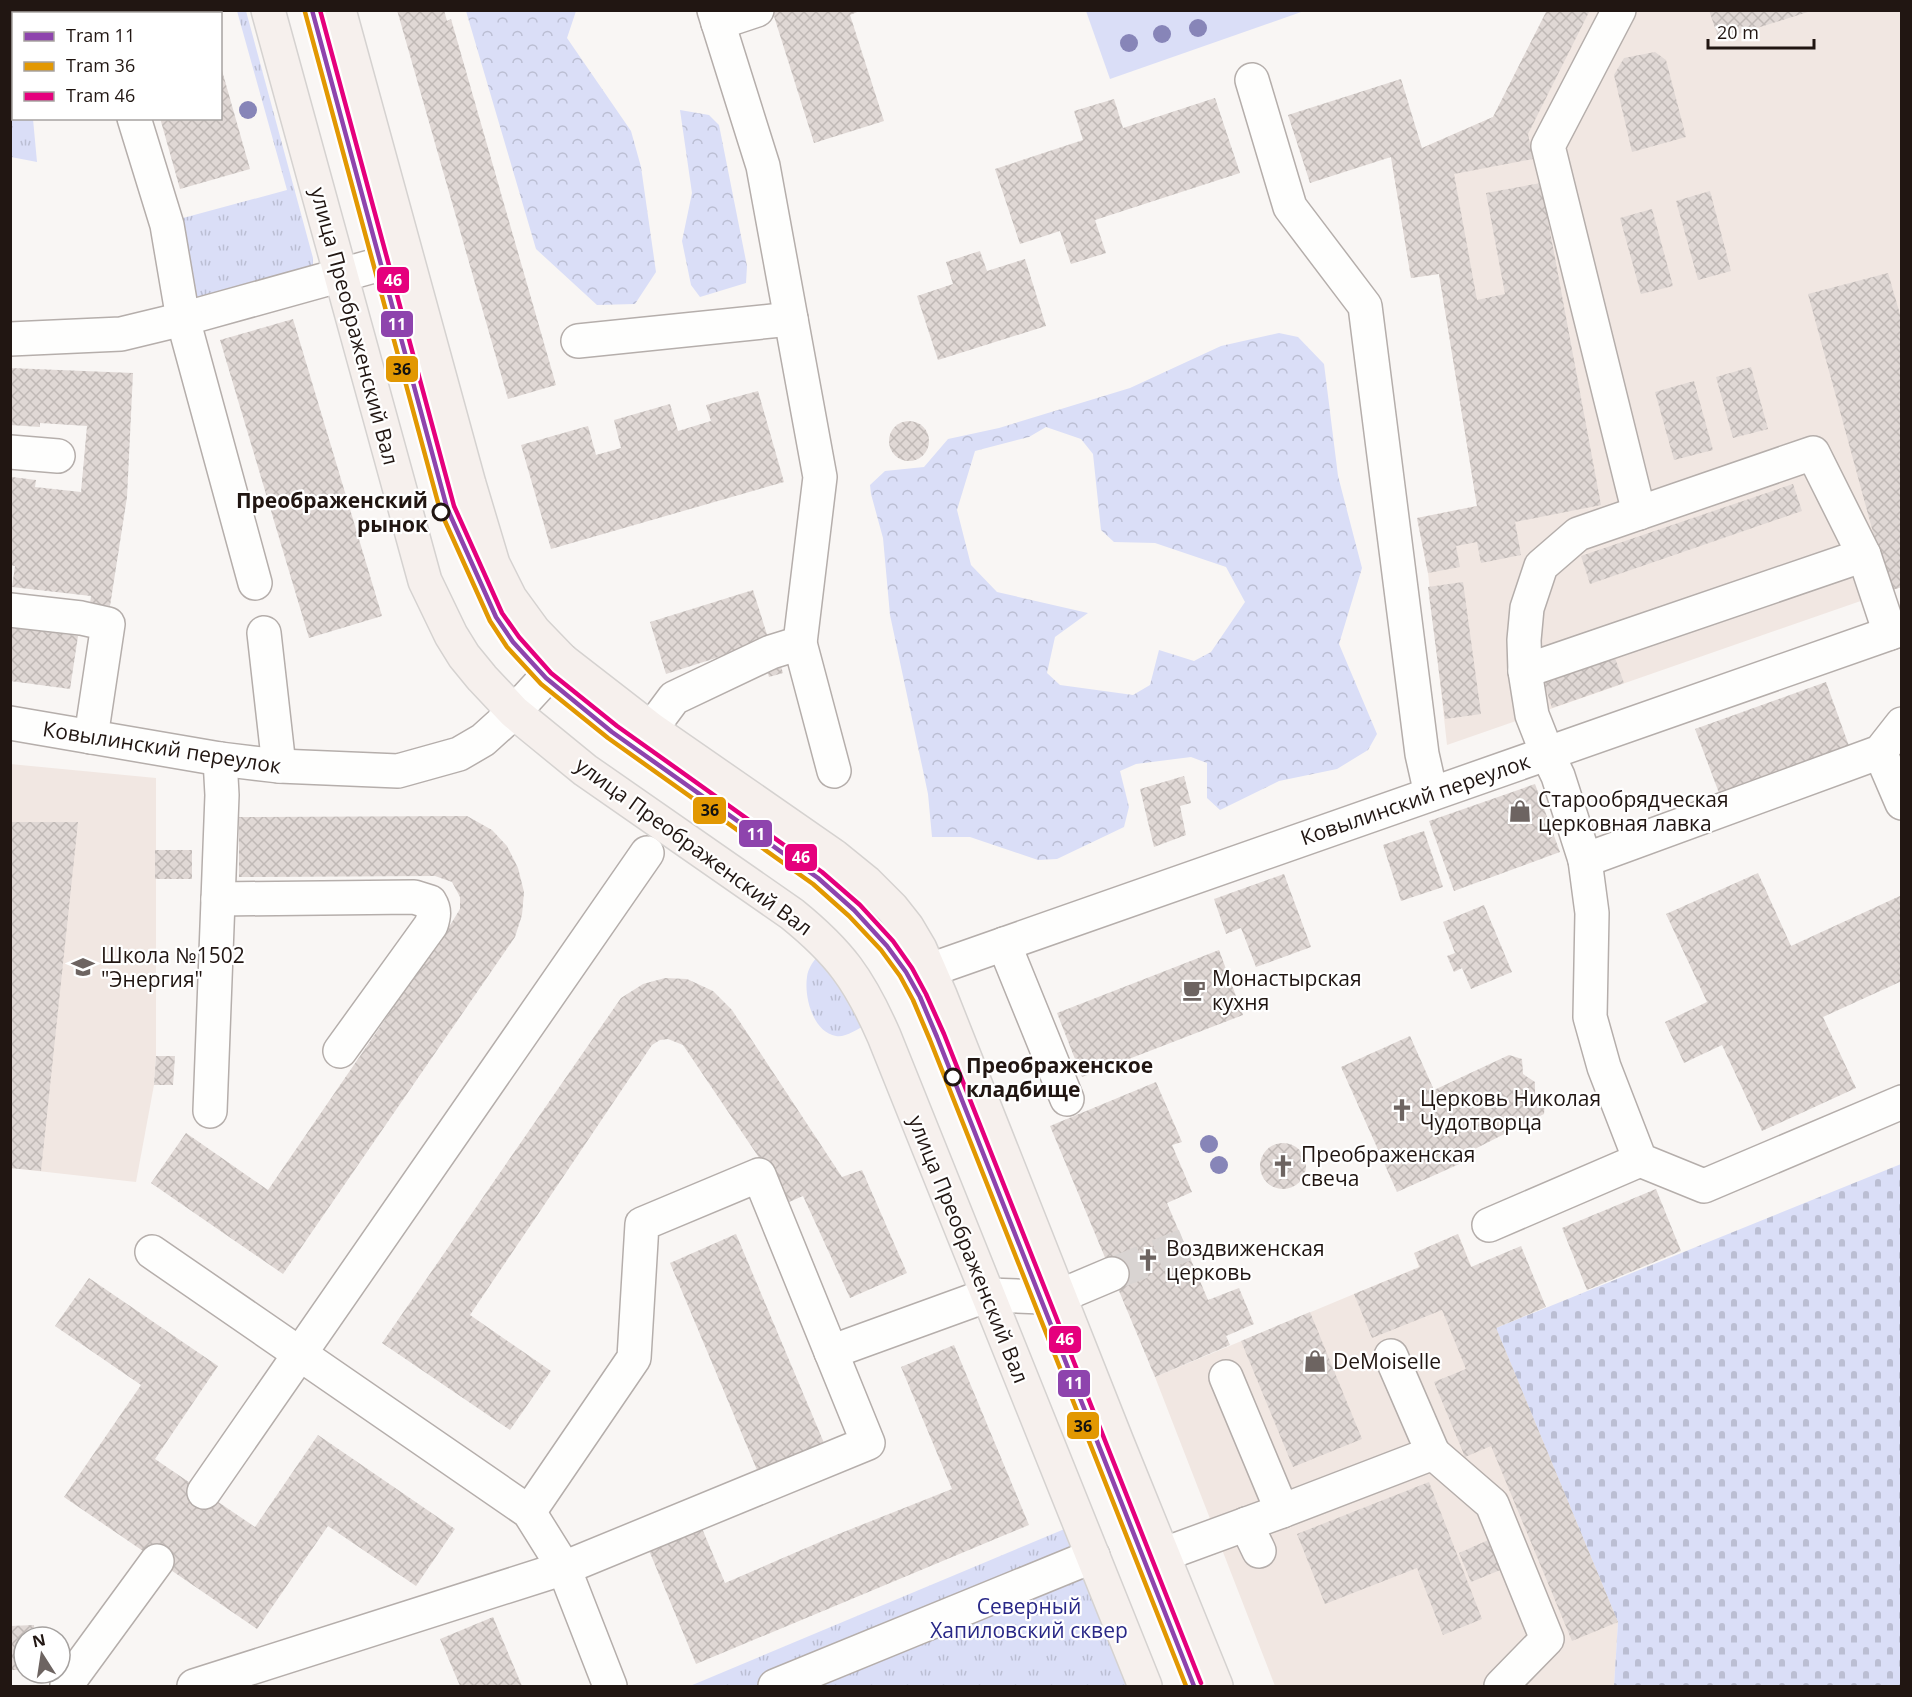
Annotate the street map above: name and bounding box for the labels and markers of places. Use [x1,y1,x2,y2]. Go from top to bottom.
place label: Преображенский рынок [236,486,428,538]
marker: Преображенский рынок [432,503,450,521]
place label: Старообрядческая церковная лавка [1538,785,1729,837]
shop icon: Старообрядческая церковная лавка [1507,798,1533,824]
place label: Школа №1502 "Энергия" [101,941,245,993]
school or university icon: Школа №1502 "Энергия" [70,954,96,980]
place label: Монастырская кухня [1212,964,1362,1016]
cafe icon: Монастырская кухня [1181,977,1207,1003]
place label: Преображенское кладбище [966,1051,1153,1103]
marker: Преображенское кладбище [944,1068,962,1086]
place label: Церковь Николая Чудотворца [1420,1084,1601,1136]
church icon: Церковь Николая Чудотворца [1389,1097,1415,1123]
place label: Преображенская свеча [1301,1140,1475,1192]
church icon: Преображенская свеча [1270,1153,1296,1179]
place label: Воздвиженская церковь [1166,1234,1325,1286]
church icon: Воздвиженская церковь [1135,1247,1161,1273]
place label: DeMoiselle [1333,1347,1441,1375]
shop icon: DeMoiselle [1302,1348,1328,1374]

